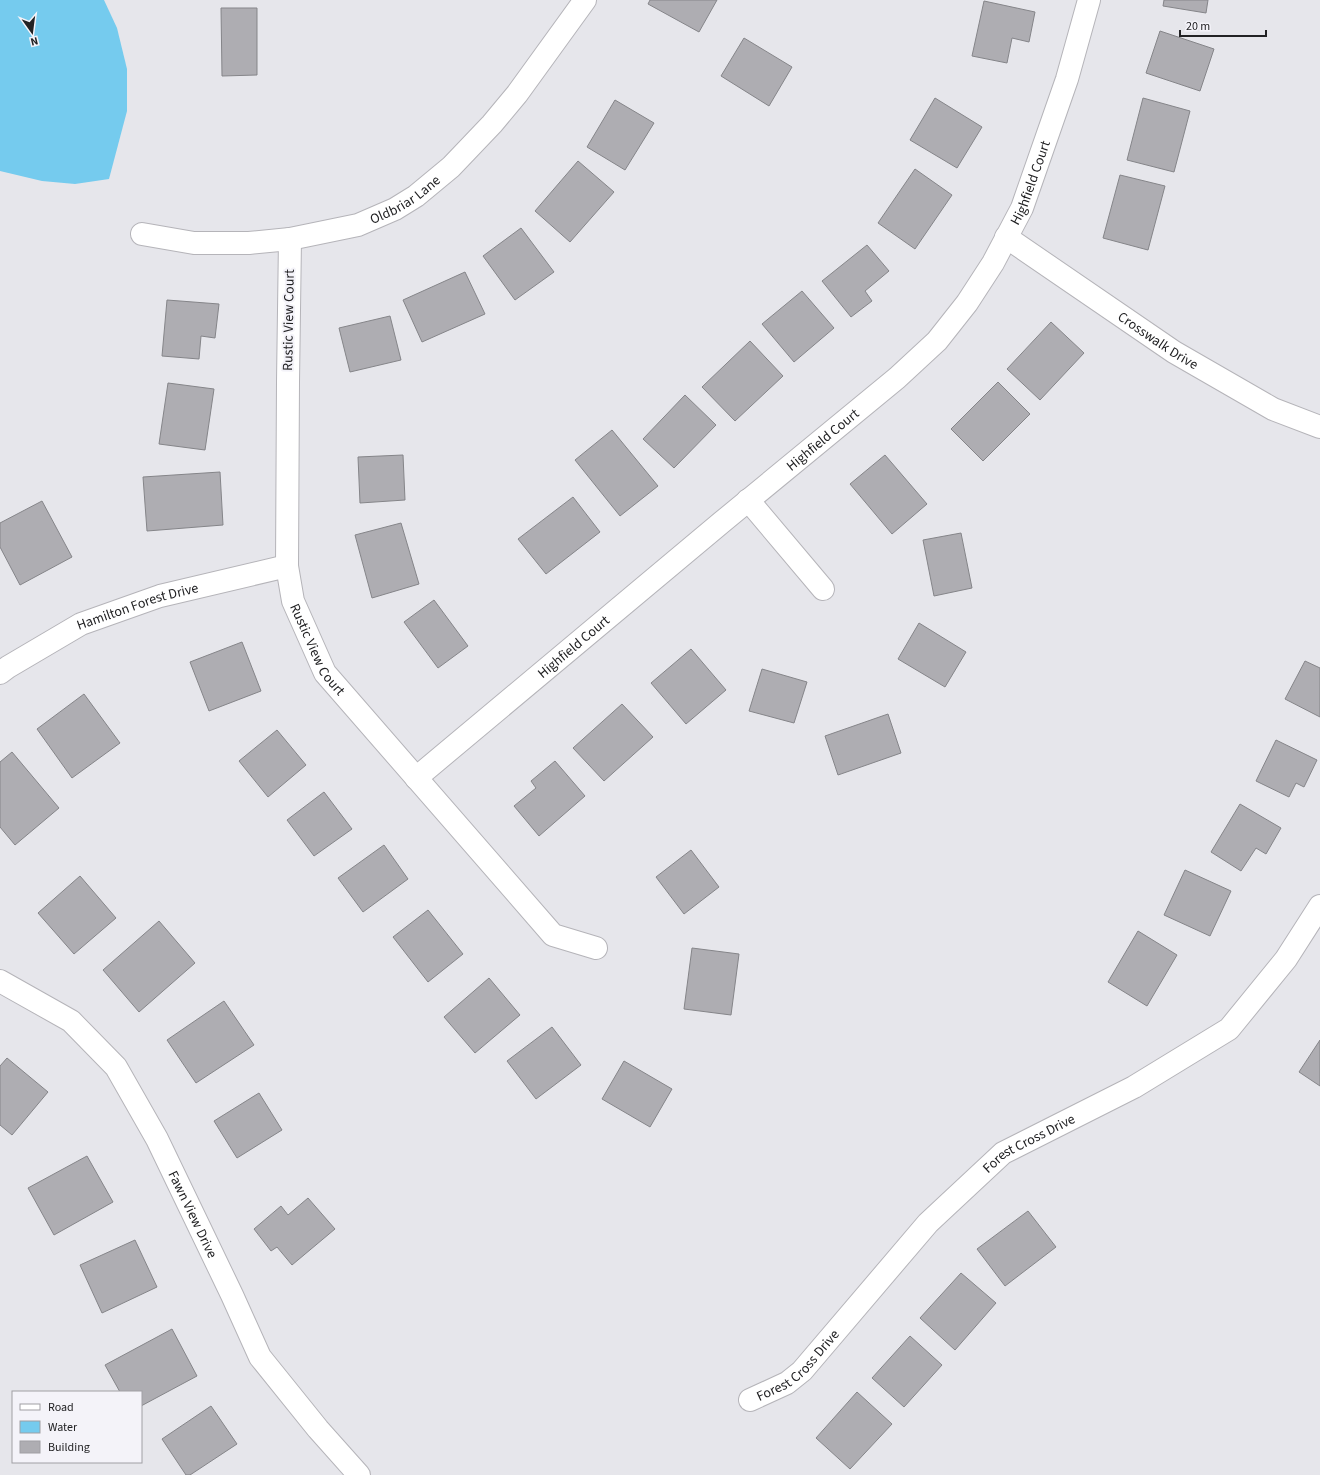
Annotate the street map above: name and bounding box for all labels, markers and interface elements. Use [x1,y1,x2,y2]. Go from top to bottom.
north arrow [12,12,52,52]
scale bar [1180,12,1266,38]
text: 20 m [1186,18,1210,35]
text: N [29,33,40,49]
street label: Highfield Court [1006,138,1056,229]
street label: Oldbriar Lane [367,171,445,230]
street label: Rustic View Court [278,269,300,371]
street label: Crosswalk Drive [1113,307,1202,375]
street label: Highfield Court [782,404,864,476]
street label: Hamilton Forest Drive [74,578,200,636]
street label: Rustic View Court [284,601,349,701]
street label: Highfield Court [533,611,615,683]
street label: Forest Cross Drive [979,1109,1079,1178]
street label: Fawn View Drive [163,1167,222,1262]
street label: Forest Cross Drive [753,1325,844,1407]
legend [12,1391,142,1463]
text: Road [48,1399,74,1416]
text: Water [48,1419,78,1436]
text: Building [48,1439,90,1456]

